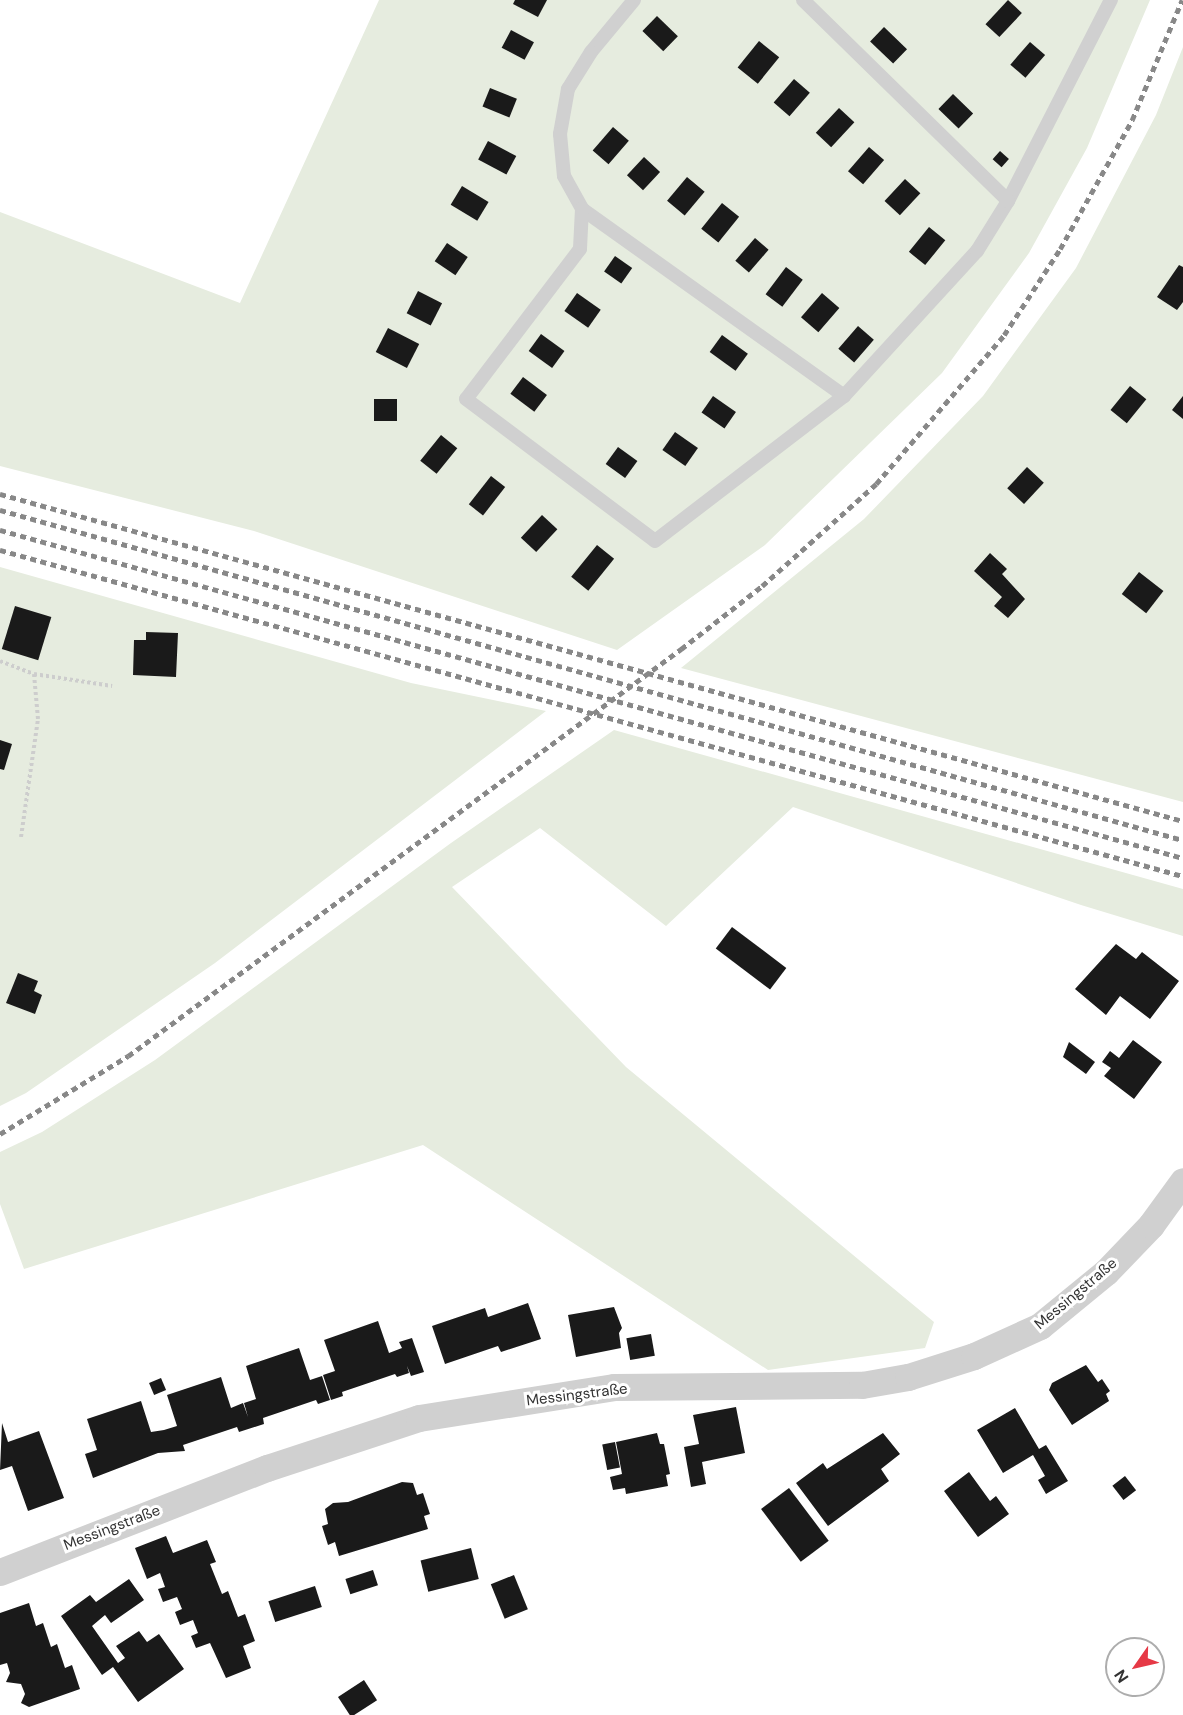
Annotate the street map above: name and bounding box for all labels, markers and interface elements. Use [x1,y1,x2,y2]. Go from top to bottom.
street label: Messingstraße [1031,1254,1121,1334]
street label: Messingstraße [525,1380,629,1410]
street label: Messingstraße [61,1501,163,1555]
north arrow [1105,1637,1165,1697]
text: N [1109,1666,1133,1687]

